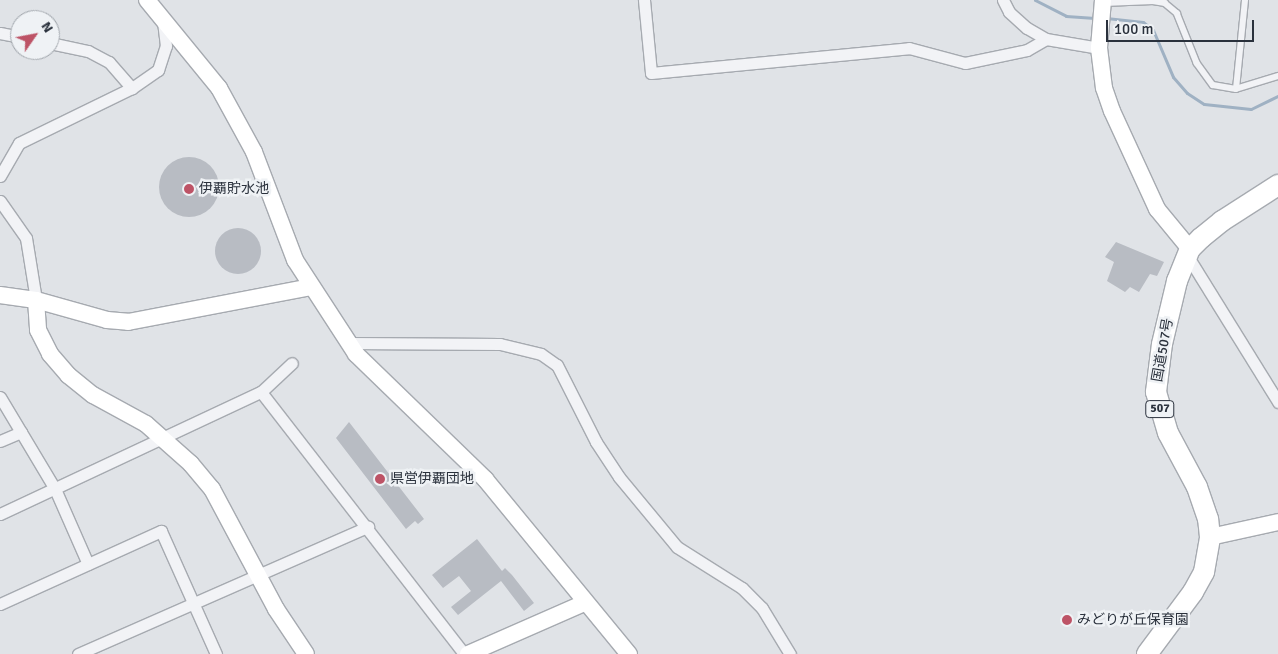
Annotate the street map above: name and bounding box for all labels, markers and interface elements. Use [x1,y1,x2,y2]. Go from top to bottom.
north arrow [10,10,60,60]
scale bar [1108,10,1256,42]
text: N [37,18,57,36]
text: 100 m [1114,20,1154,38]
place label: 伊覇貯水池 [199,181,269,197]
marker: 伊覇貯水池 [183,183,195,195]
street label: 国道507号 [1149,317,1177,383]
road number: 507 [1145,399,1175,418]
place label: 県営伊覇団地 [390,471,474,487]
marker: 県営伊覇団地 [374,473,386,485]
place label: みどりが丘保育園 [1077,612,1189,628]
marker: みどりが丘保育園 [1061,614,1073,626]

